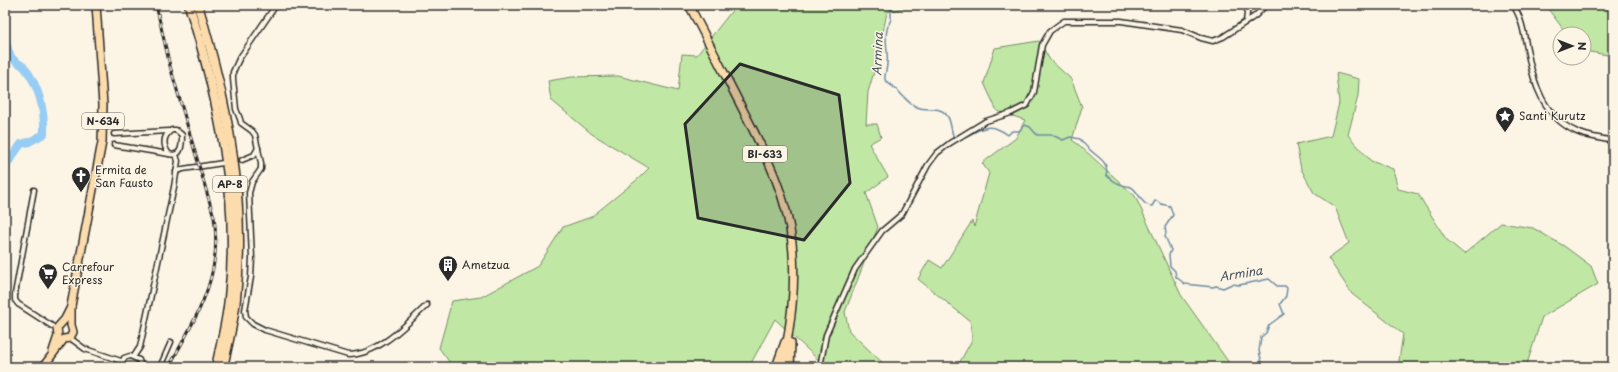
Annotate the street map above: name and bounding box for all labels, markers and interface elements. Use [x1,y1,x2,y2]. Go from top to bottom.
north arrow [1552,26,1592,66]
water label: Armina [867,32,887,76]
text: N [1574,42,1591,51]
place icon: Santi Kurutz [1494,105,1516,133]
place label: Santi Kurutz [1519,107,1585,124]
road number: N-634 [82,113,124,129]
road number: BI-633 [743,146,787,162]
place label: Ermita de San Fausto [95,161,153,191]
church icon: Ermita de San Fausto [70,165,92,193]
road number: AP-8 [213,176,247,192]
building icon: Ametzua [437,254,459,282]
place label: Ametzua [462,256,510,273]
place label: Carrefour Express [62,258,115,288]
water label: Armina [1218,261,1264,285]
supermarket icon: Carrefour Express [37,262,59,290]

